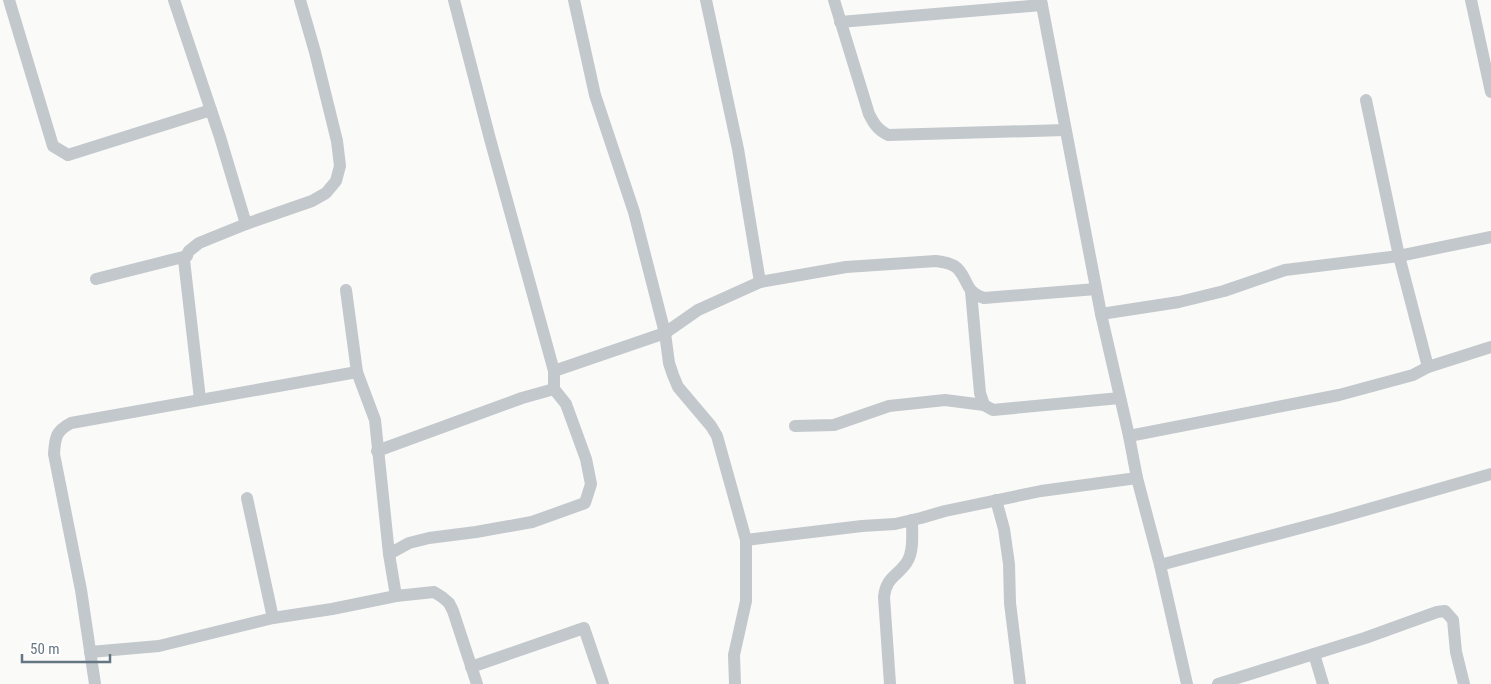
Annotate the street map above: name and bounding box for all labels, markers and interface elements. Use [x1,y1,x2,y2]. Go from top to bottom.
scale bar [22,632,110,664]
text: 50 m [30,640,60,658]

